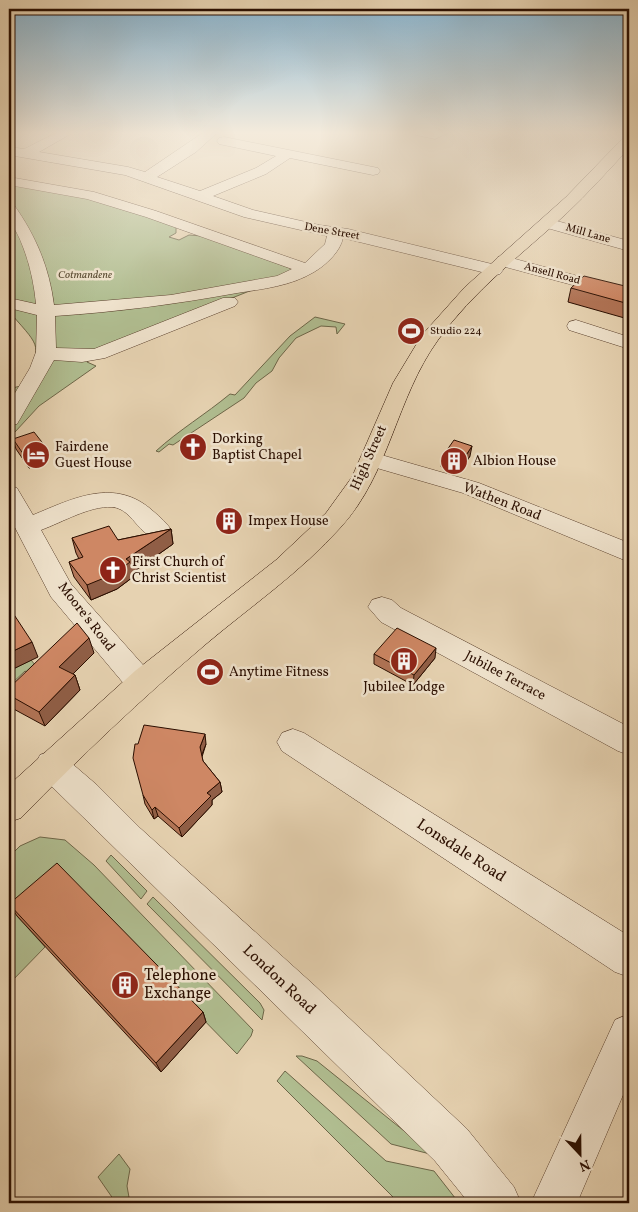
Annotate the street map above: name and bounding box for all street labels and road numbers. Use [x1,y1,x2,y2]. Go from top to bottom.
street label: Dene Street [303,220,361,244]
street label: Mill Lane [564,220,612,248]
street label: Ansell Road [522,259,582,289]
street label: High Street [346,422,392,494]
street label: Wathen Road [460,478,544,526]
street label: Moore's Road [53,578,119,656]
street label: Jubilee Terrace [461,647,549,706]
street label: Lonsdale Road [412,814,510,888]
street label: London Road [237,940,321,1020]

